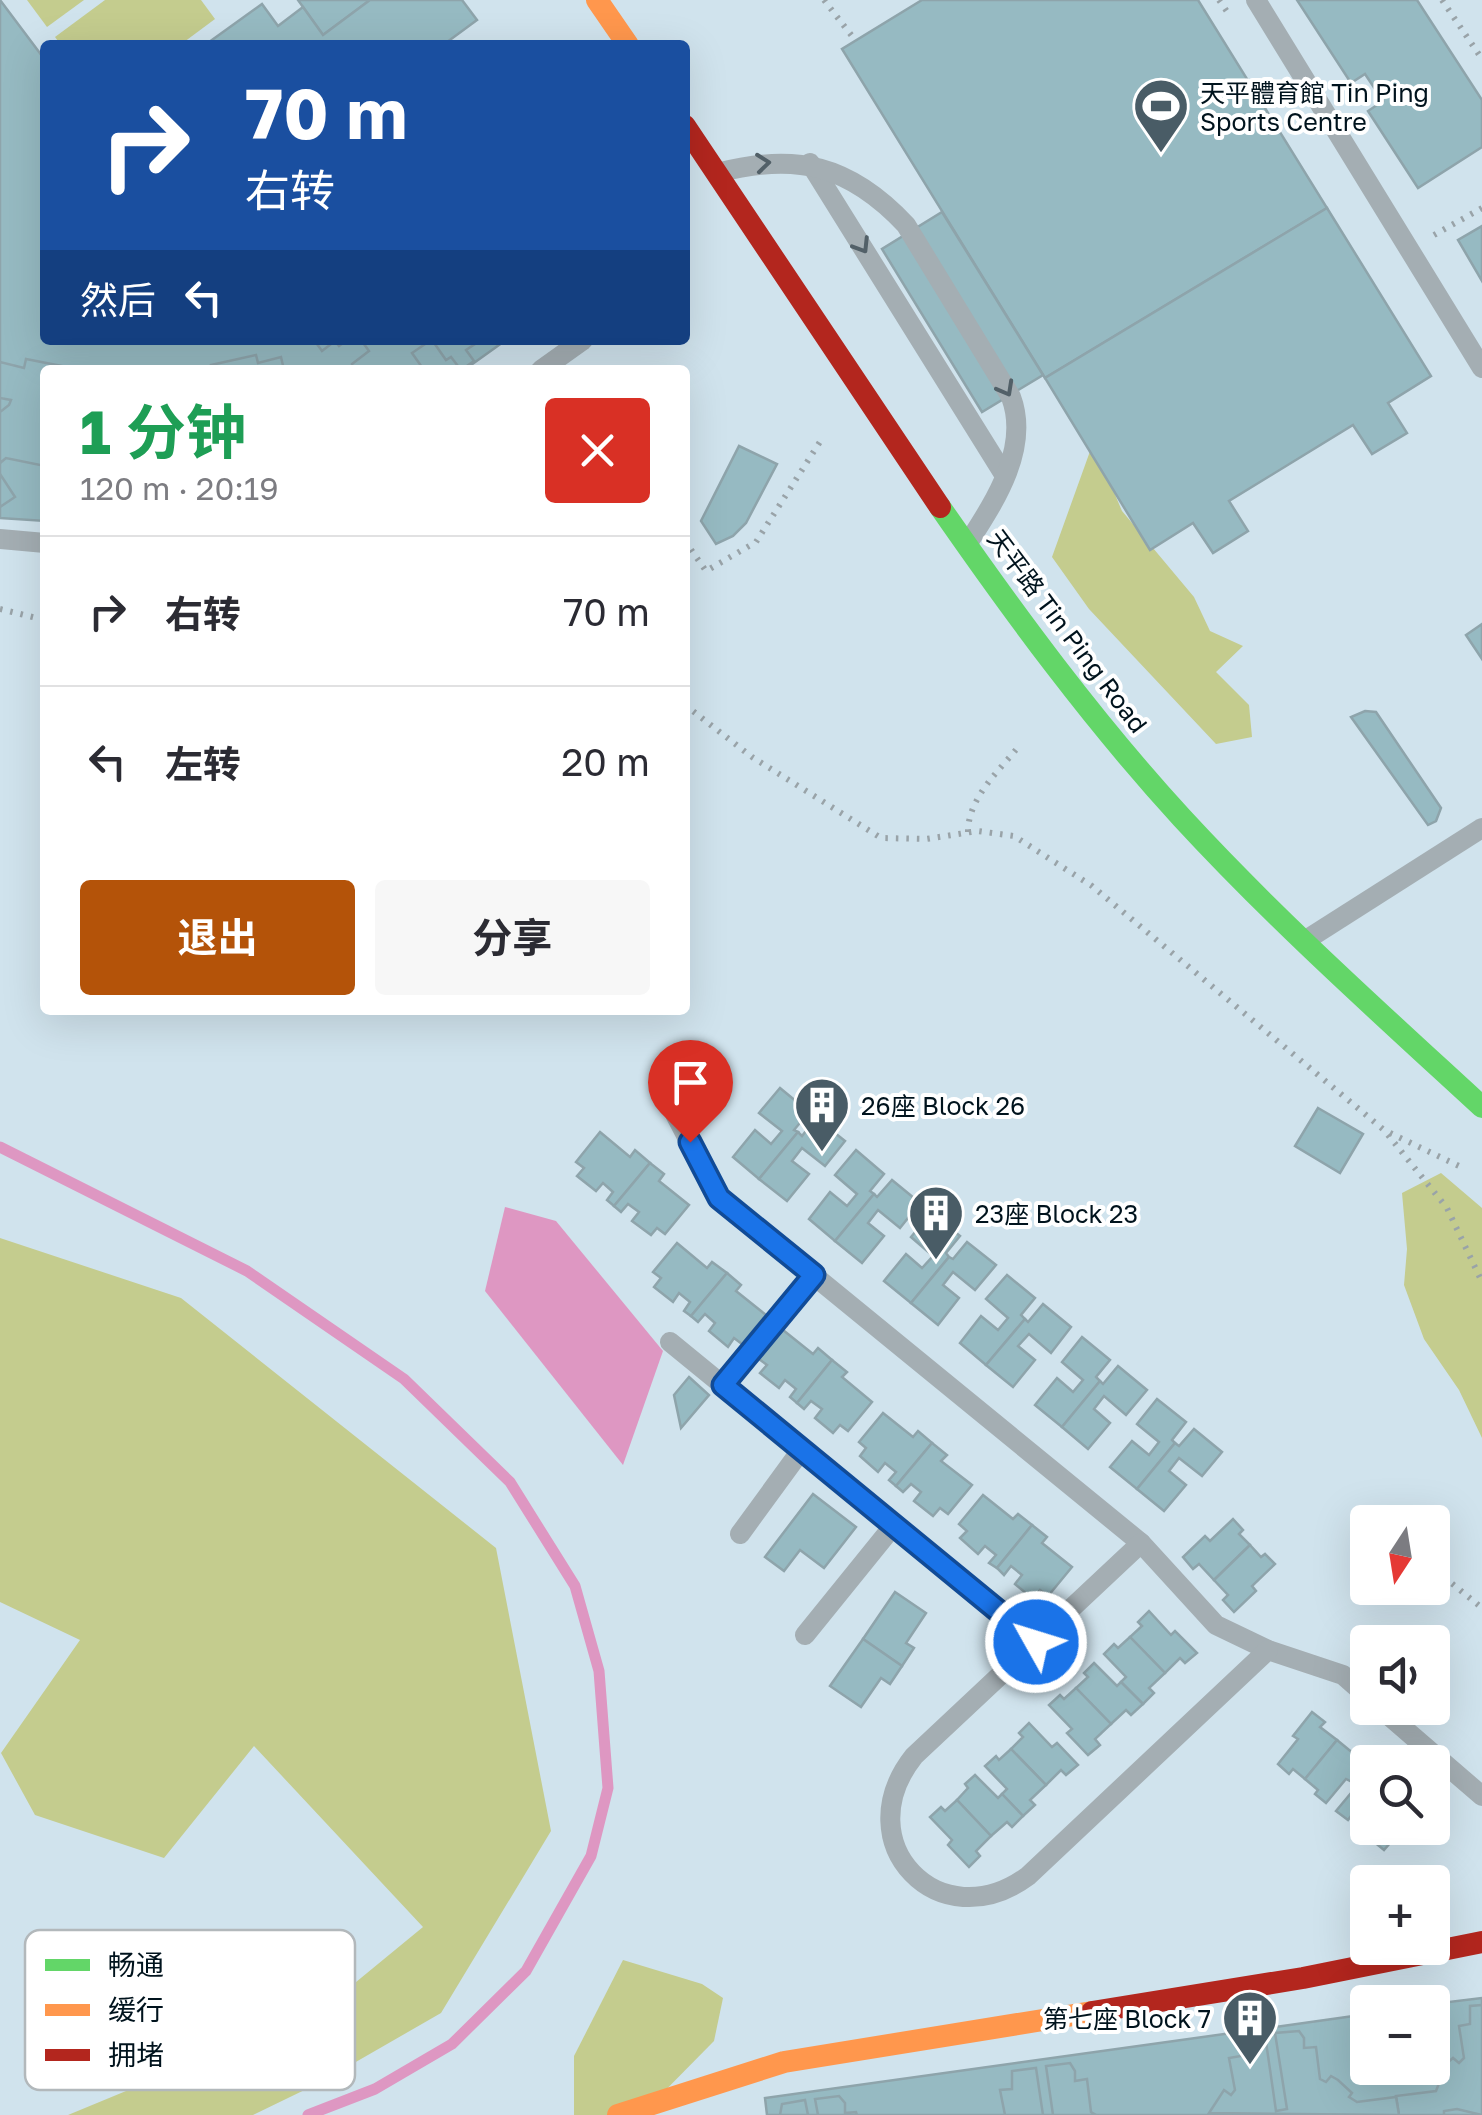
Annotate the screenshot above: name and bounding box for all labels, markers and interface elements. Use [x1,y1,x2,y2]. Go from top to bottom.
text: 70 m [245,70,407,154]
sports icon: 天平體育館 Tin Ping Sports Centre [1131,76,1191,155]
place label: 天平體育館 Tin Ping Sports Centre [1200,77,1429,137]
icon: right [80,80,210,210]
one-way arrow [756,153,772,174]
text: 右转 [245,163,335,217]
one-way arrow [849,235,868,253]
icon: left [176,270,231,325]
text: 然后 [80,277,156,322]
one-way arrow [993,378,1013,396]
text: 1 分钟 [80,395,246,467]
button: close [545,398,650,503]
text: 120 m · 20:19 [80,469,279,507]
street label: 天平路 Tin Ping Road [981,523,1155,739]
icon: right [80,584,135,639]
text: 70 m [563,589,650,634]
text: 右转 [165,591,241,636]
icon: left [80,734,135,789]
text: 20 m [561,739,650,784]
text: 左转 [165,741,241,786]
button: 退出 [80,880,355,995]
button: 分享 [375,880,650,995]
pin [648,1040,733,1143]
icon: arrive [663,1055,718,1110]
building icon: 26座 Block 26 [792,1075,852,1154]
place label: 26座 Block 26 [861,1090,1025,1121]
building icon: 23座 Block 23 [906,1183,966,1262]
place label: 23座 Block 23 [975,1198,1138,1229]
north arrow [1350,1505,1450,1605]
map controls [1350,1505,1450,2085]
position arrow [984,1590,1088,1694]
button: sound [1350,1625,1450,1725]
button: search [1350,1745,1450,1845]
button: + [1350,1865,1450,1965]
legend [25,1930,355,2090]
text: 畅通 [108,1948,164,1981]
button: − [1350,1985,1450,2085]
building icon: 第七座 Block 7 [1220,1988,1280,2067]
text: 缓行 [108,1993,164,2026]
place label: 第七座 Block 7 [1043,2003,1211,2034]
text: 拥堵 [108,2038,164,2071]

